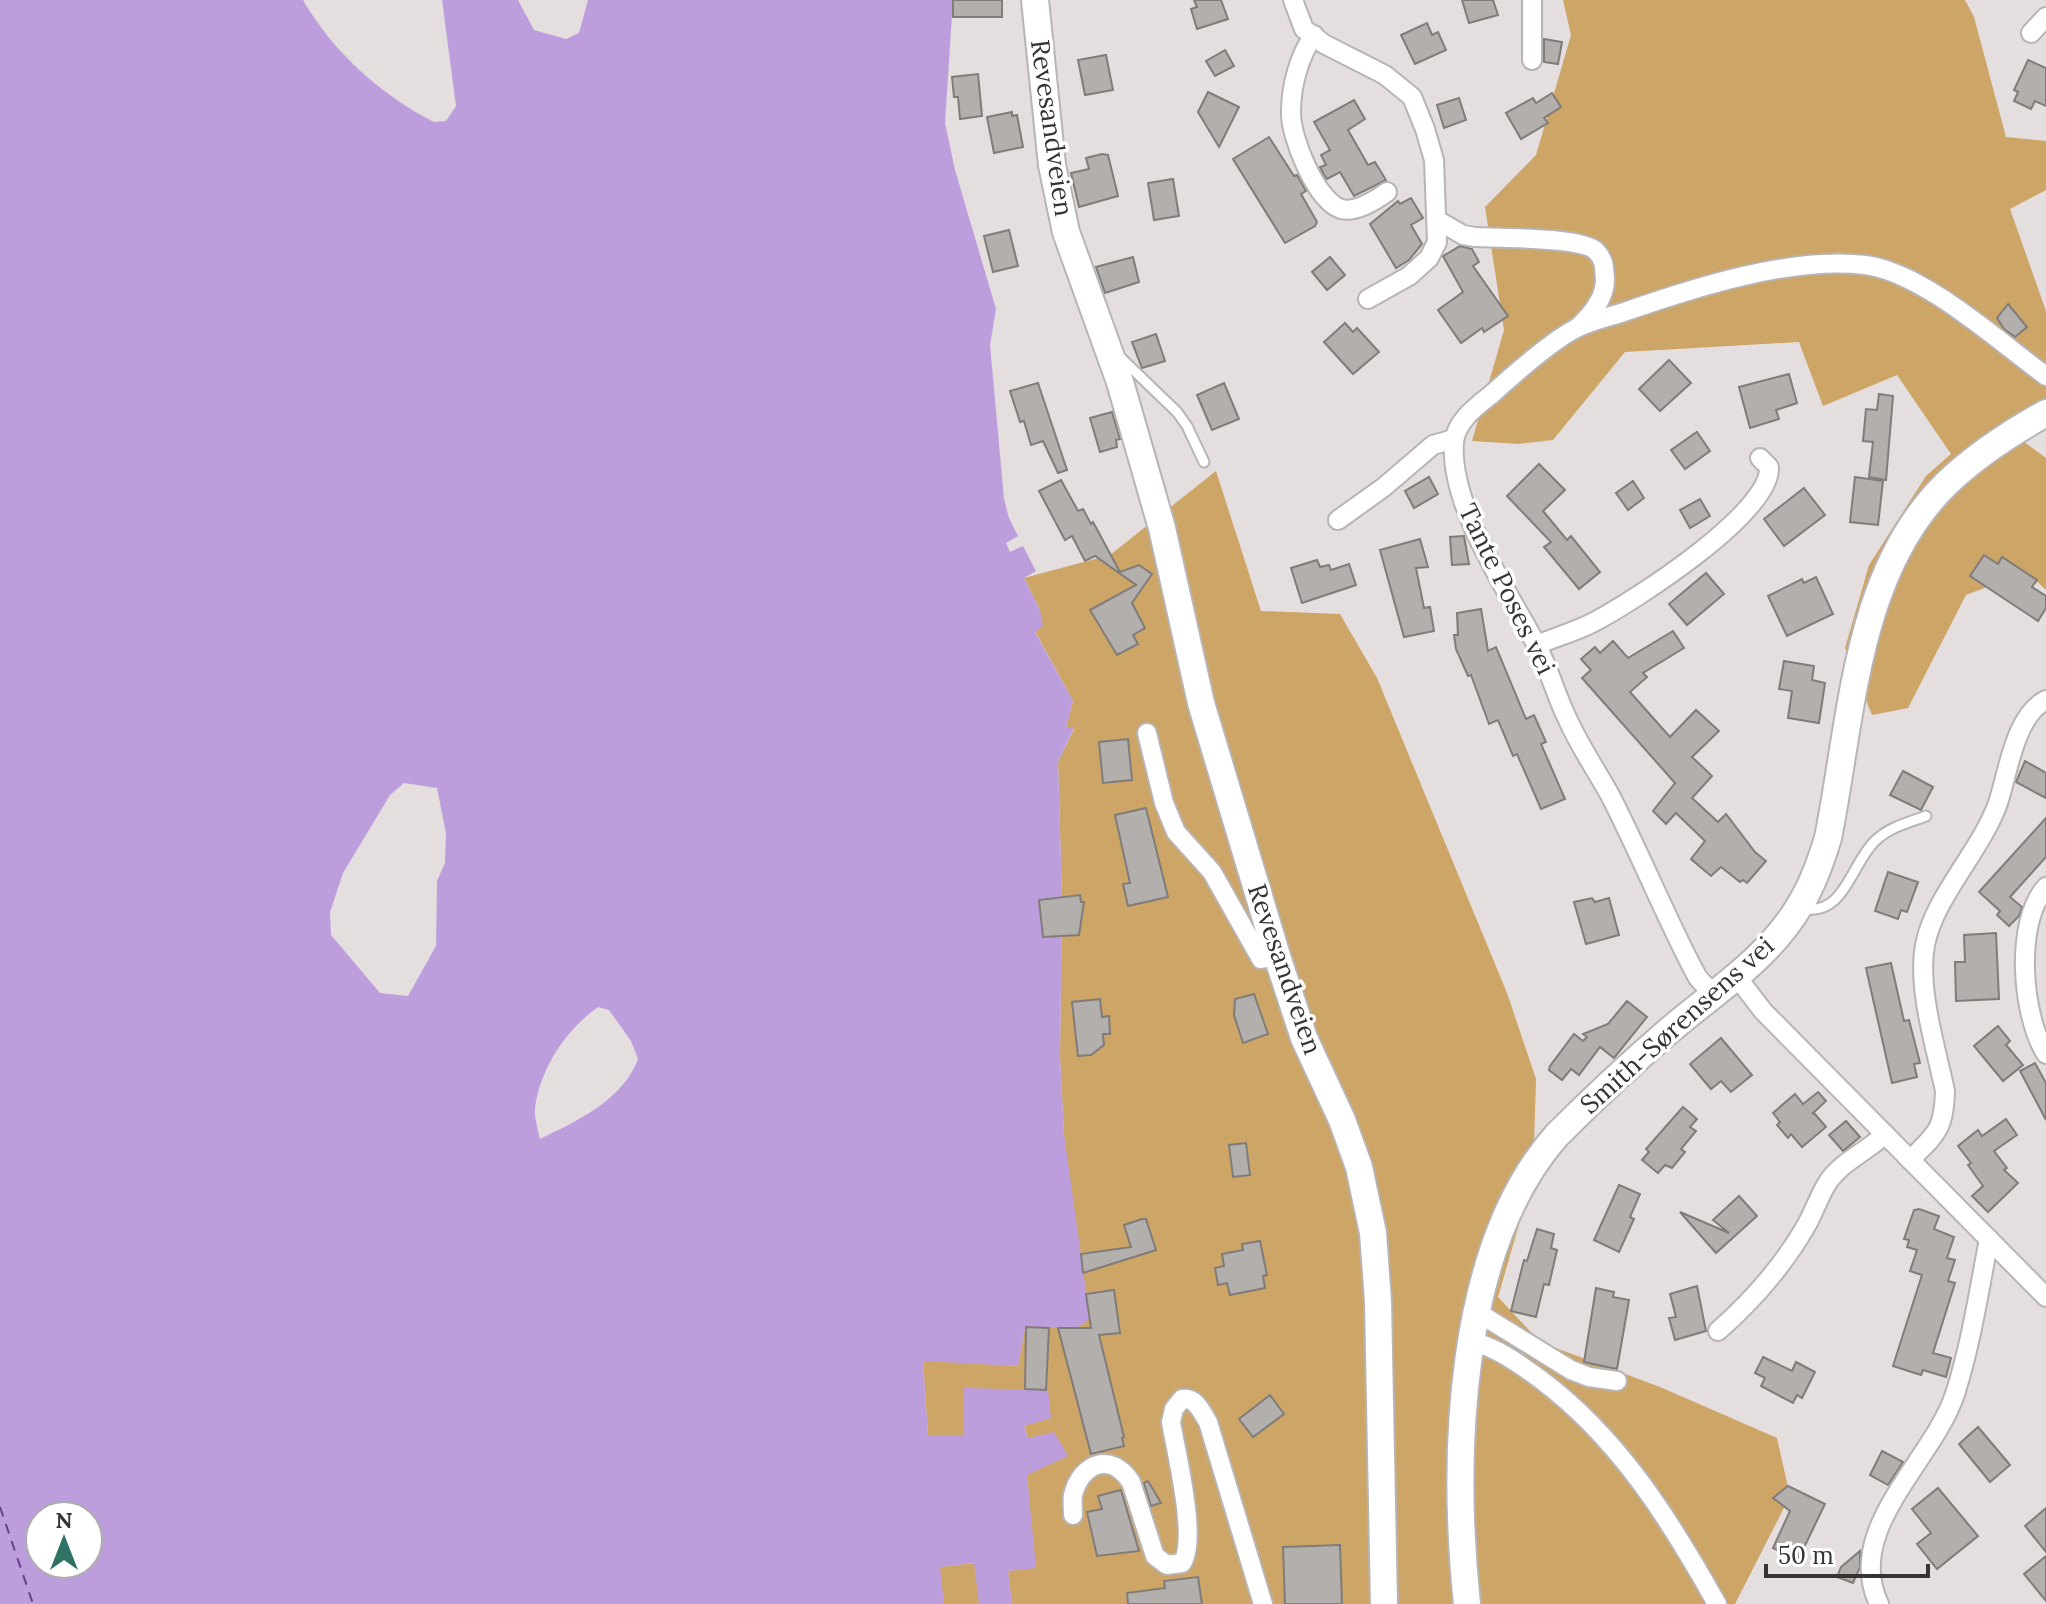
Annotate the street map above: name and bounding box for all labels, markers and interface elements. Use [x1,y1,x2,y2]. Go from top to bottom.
street label: Revesandveien [1024,37,1081,218]
street label: Tante Poses vei [1452,498,1563,680]
street label: Revesandveien [1241,879,1330,1058]
street label: Smith-Sørensens vei [1573,929,1780,1120]
north arrow [24,1500,104,1580]
text: N [55,1506,73,1534]
scale bar [1766,1528,1928,1578]
text: 50 m [1778,1540,1834,1571]

